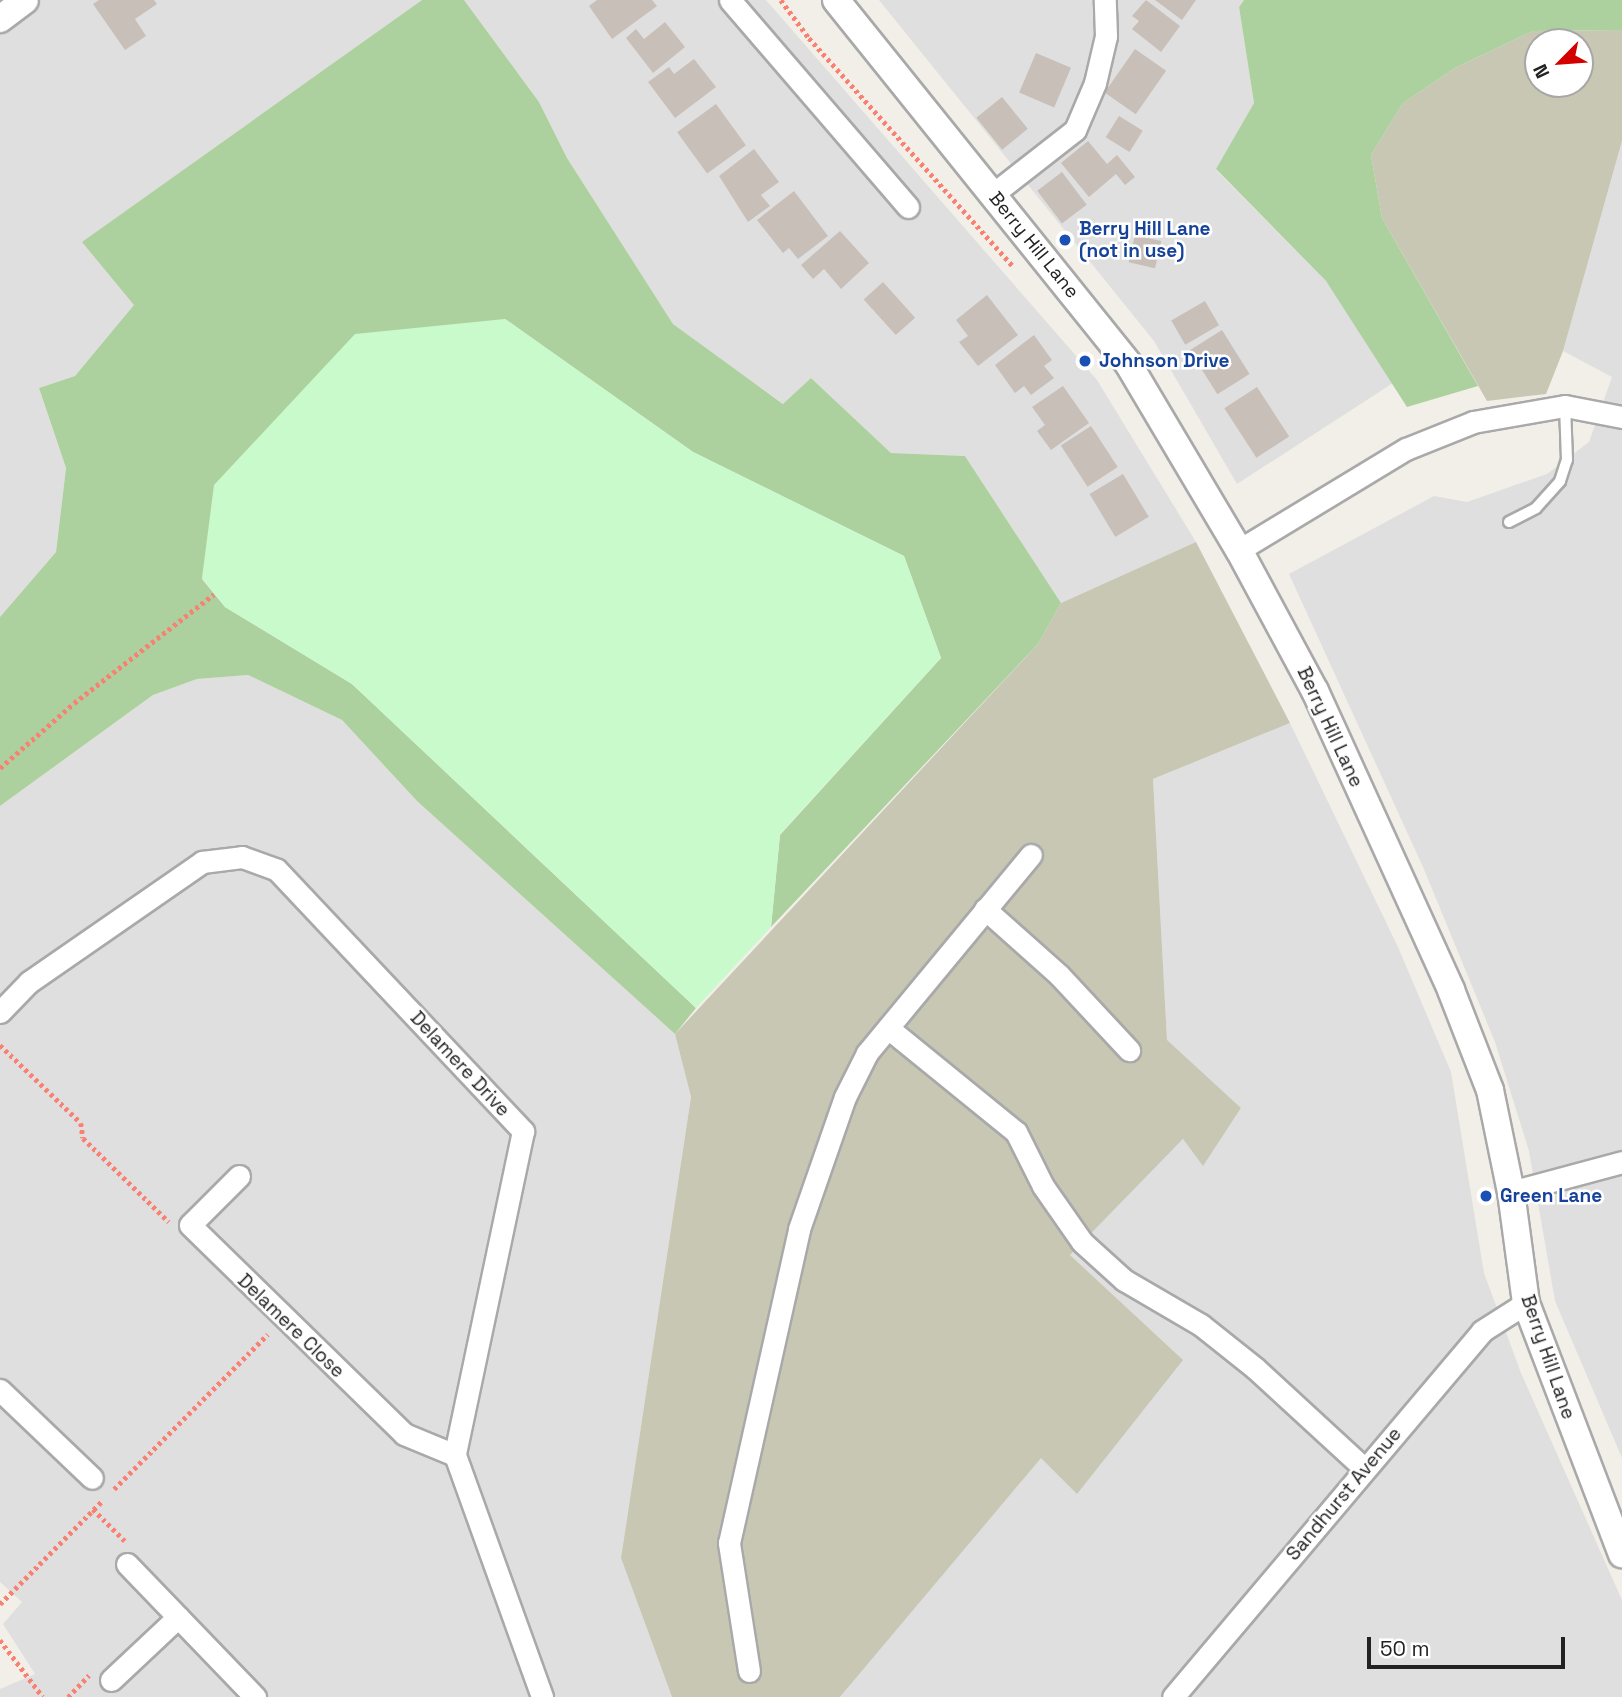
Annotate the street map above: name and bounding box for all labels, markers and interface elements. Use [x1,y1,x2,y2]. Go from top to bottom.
north arrow [1524,28,1594,98]
text: N [1527,60,1555,82]
street label: Berry Hill Lane [984,187,1084,303]
place label: Berry Hill Lane (not in use) [1079,218,1211,262]
marker: Berry Hill Lane (not in use) [1057,232,1073,248]
place label: Johnson Drive [1099,350,1229,372]
marker: Johnson Drive [1077,353,1093,369]
street label: Berry Hill Lane [1292,663,1368,791]
street label: Delamere Drive [405,1007,515,1121]
place label: Green Lane [1500,1185,1602,1207]
marker: Green Lane [1478,1188,1494,1204]
street label: Delamere Close [233,1269,349,1383]
street label: Berry Hill Lane [1516,1292,1580,1422]
street label: Sandhurst Avenue [1282,1423,1406,1565]
scale bar [1370,1624,1568,1668]
text: 50 m [1380,1635,1430,1662]

